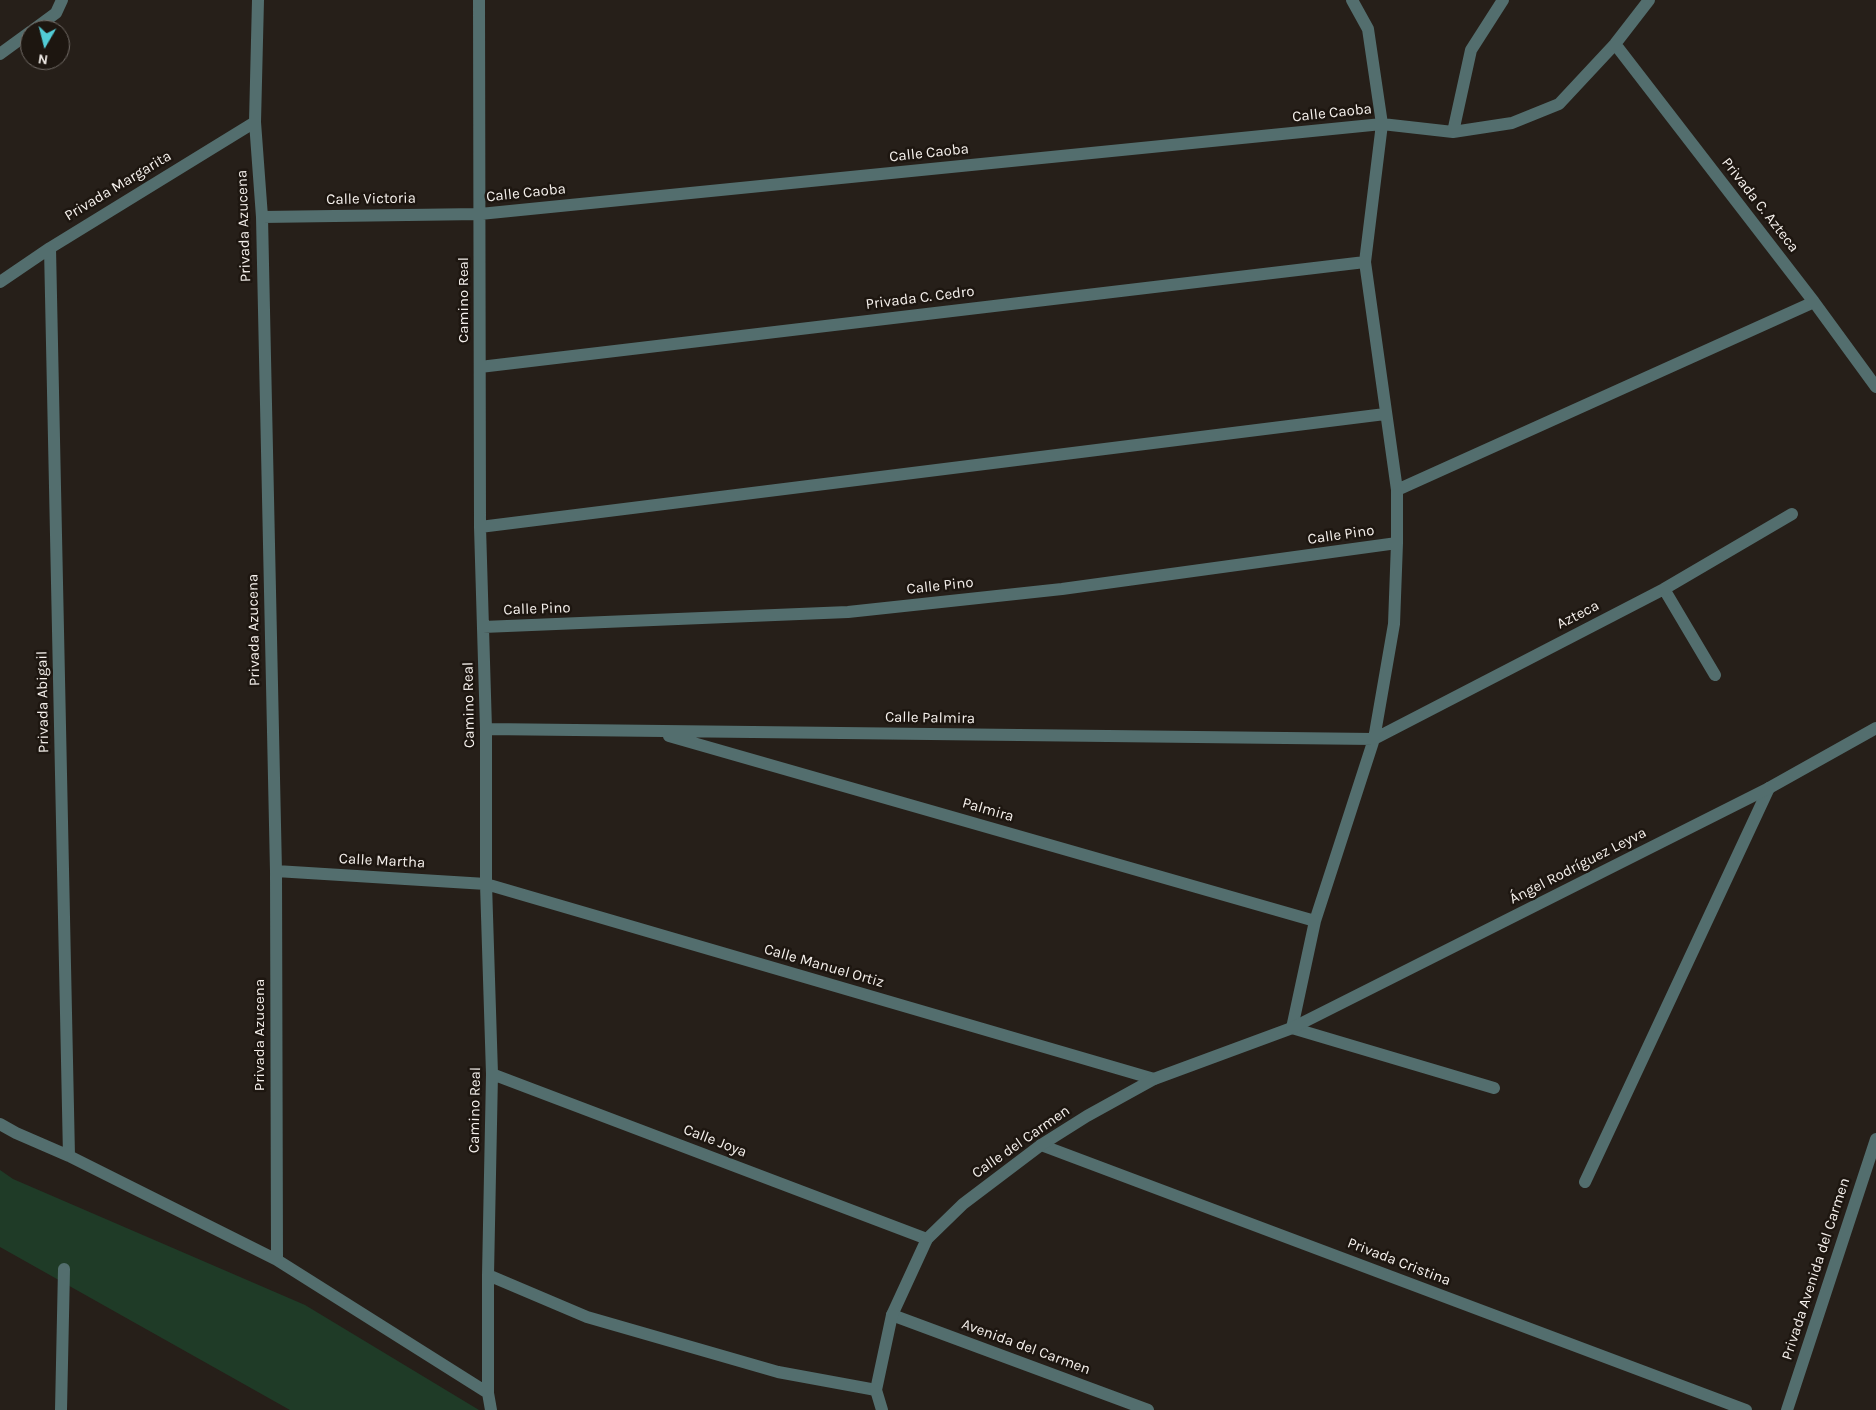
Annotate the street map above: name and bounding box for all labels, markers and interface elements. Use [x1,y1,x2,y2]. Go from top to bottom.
north arrow [20,20,70,70]
text: N [37,50,49,68]
street label: Calle Caoba [1291,100,1373,126]
street label: Calle Caoba [888,140,970,166]
street label: Privada Margarita [61,147,175,225]
street label: Privada C. Azteca [1717,154,1803,256]
street label: Privada Azucena [233,170,255,282]
street label: Calle Caoba [485,180,567,206]
street label: Calle Victoria [326,189,416,209]
street label: Camino Real [455,257,473,343]
street label: Privada C. Cedro [865,282,975,314]
street label: Calle Pino [1307,521,1375,549]
street label: Privada Azucena [244,574,264,686]
street label: Calle Pino [906,574,974,598]
street label: Azteca [1554,597,1602,633]
street label: Calle Pino [503,599,571,619]
street label: Privada Abigail [33,651,53,753]
street label: Camino Real [459,662,479,748]
street label: Calle Palmira [885,708,975,728]
street label: Palmira [960,794,1016,826]
street label: Ángel Rodríguez Leyva [1507,824,1649,908]
street label: Calle Martha [338,850,426,872]
street label: Calle Manuel Ortiz [762,940,886,992]
street label: Privada Azucena [251,979,269,1091]
street label: Camino Real [465,1067,485,1153]
street label: Calle del Carmen [969,1102,1073,1182]
street label: Calle Joya [681,1121,749,1161]
street label: Privada Avenida del Carmen [1778,1176,1854,1362]
street label: Privada Cristina [1345,1234,1453,1290]
street label: Avenida del Carmen [959,1315,1093,1379]

